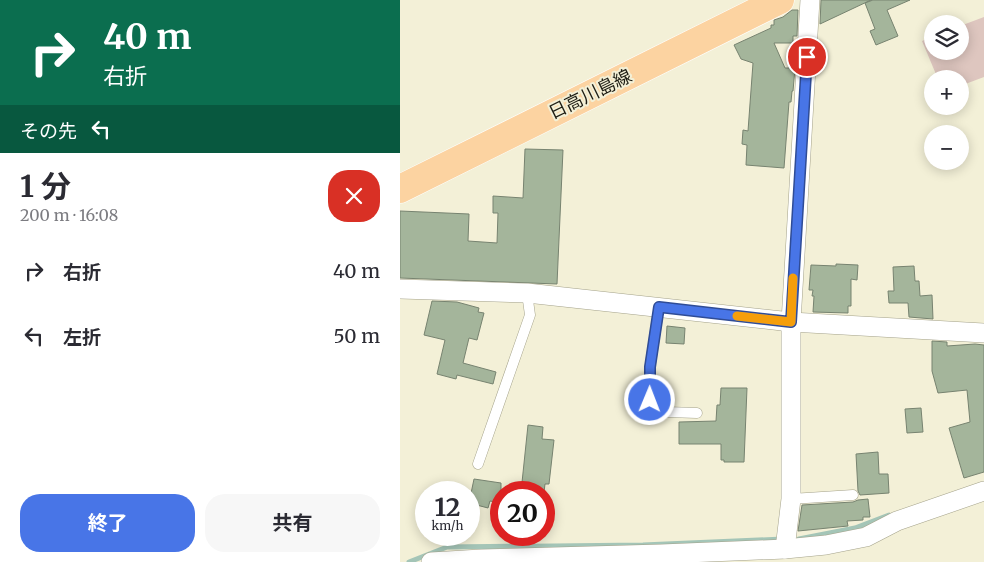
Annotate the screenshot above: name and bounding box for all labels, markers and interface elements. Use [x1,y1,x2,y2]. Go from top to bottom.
text: 40 m [103,15,191,59]
map controls [924,15,969,170]
button: layers [924,15,969,60]
icon: right [20,20,85,85]
pin [786,36,828,78]
icon: arrive [793,43,821,71]
text: 右折 [103,62,147,90]
street label: 日高川島線 [545,64,635,124]
button: + [924,70,969,115]
icon: left [87,115,115,143]
text: その先 [20,119,77,143]
button: − [924,125,969,170]
text: 1 分 [20,167,71,205]
button: close [328,170,380,222]
text: 200 m · 16:08 [20,205,118,225]
icon: right [20,257,48,285]
text: 40 m [333,259,380,283]
text: 右折 [63,260,101,284]
icon: left [20,322,48,350]
text: 50 m [334,324,380,348]
text: 左折 [63,325,101,349]
position arrow [623,373,675,425]
speed limit sign: 20 [490,481,555,546]
text: 12 [434,491,461,523]
button: 終了 [20,494,195,552]
button: 共有 [205,494,380,552]
text: km/h [432,518,463,533]

